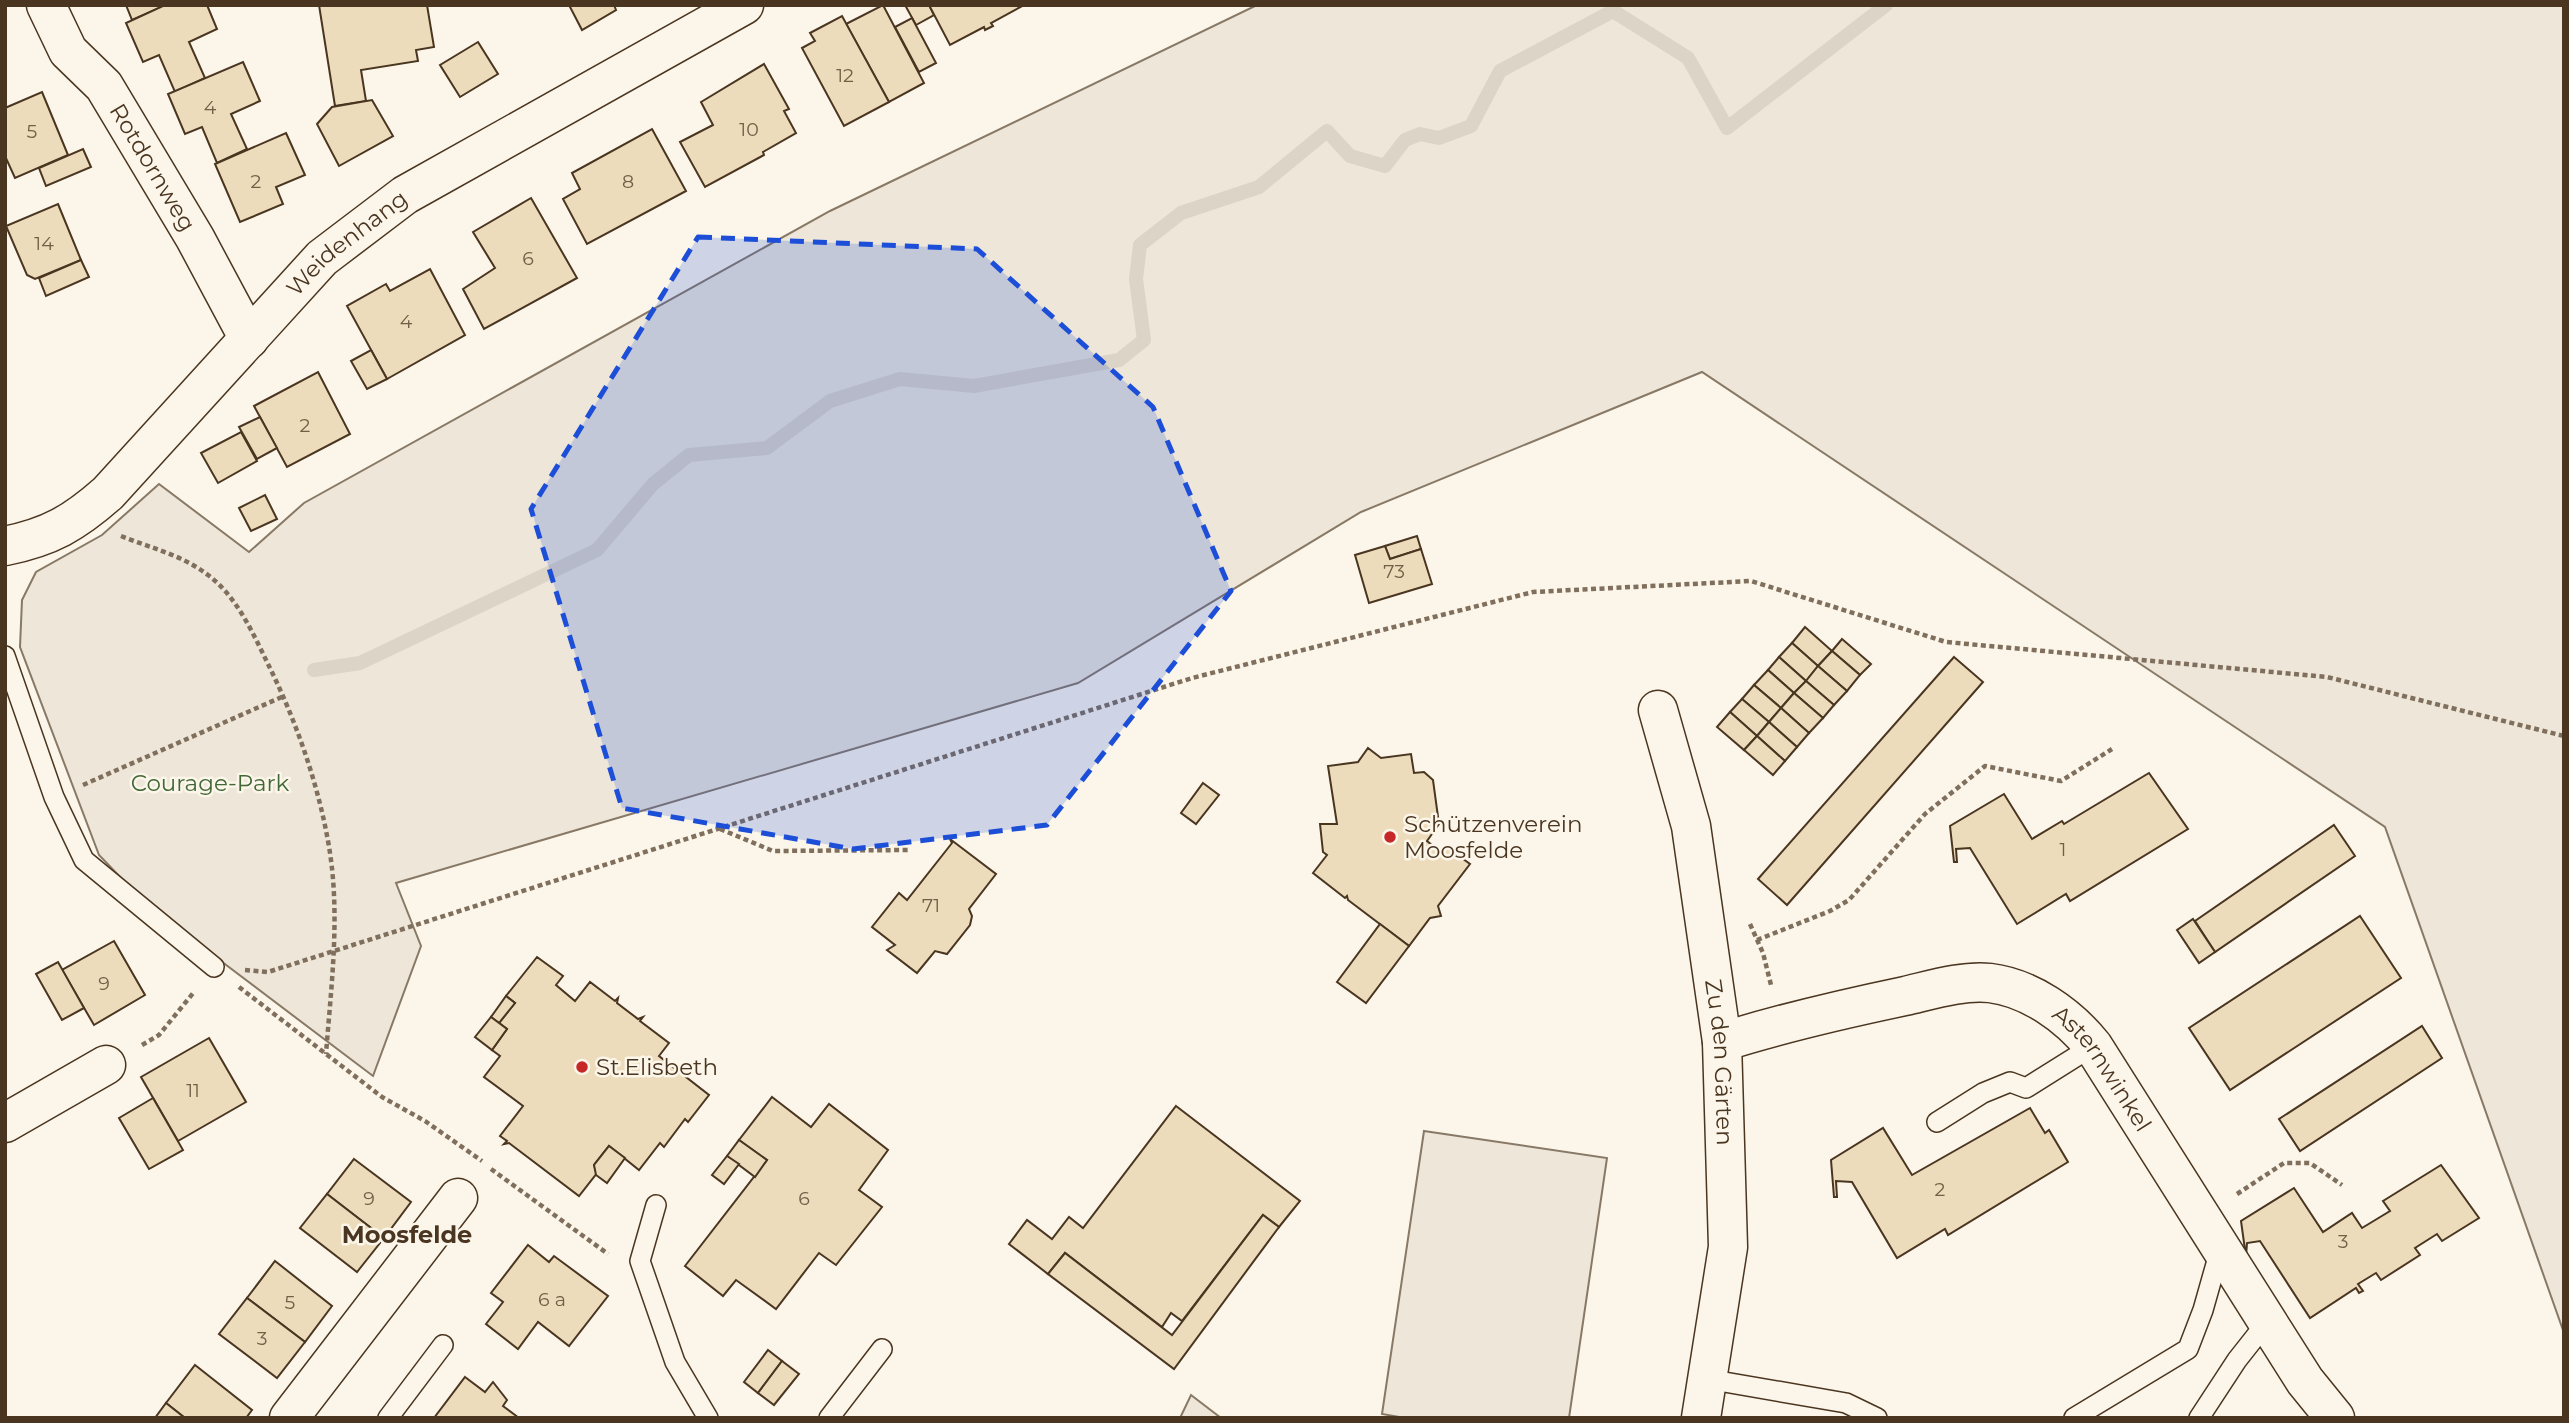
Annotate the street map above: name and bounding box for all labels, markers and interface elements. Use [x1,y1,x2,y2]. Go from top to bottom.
house number: 12 [836,64,854,87]
house number: 4 [204,96,217,119]
street label: Rotdornweg [104,98,202,236]
house number: 10 [739,118,759,141]
house number: 5 [27,120,38,143]
house number: 2 [251,170,262,193]
house number: 8 [622,170,634,193]
street label: Weidenhang [280,184,413,302]
house number: 14 [34,232,54,255]
house number: 6 [522,247,534,270]
house number: 4 [400,310,413,333]
house number: 2 [300,414,311,437]
house number: 73 [1383,560,1405,583]
park label: Courage-Park [131,769,290,797]
place label: Schützenverein Moosfelde [1404,810,1583,864]
marker: Schützenverein Moosfelde [1382,829,1398,845]
house number: 1 [2060,838,2066,861]
house number: 71 [922,894,940,917]
house number: 9 [98,972,110,995]
street label: Zu den Gärten [1699,977,1739,1146]
street label: Asternwinkel [2047,999,2157,1137]
place label: St.Elisbeth [596,1053,718,1081]
marker: St.Elisbeth [574,1059,590,1075]
house number: 11 [186,1079,200,1102]
house number: 2 [1935,1178,1946,1201]
house number: 9 [363,1187,375,1210]
house number: 6 [798,1187,810,1210]
district label: Moosfelde [342,1220,472,1249]
house number: 3 [2338,1230,2348,1253]
house number: 6 a [538,1288,566,1311]
house number: 5 [285,1291,296,1314]
house number: 3 [257,1327,267,1350]

